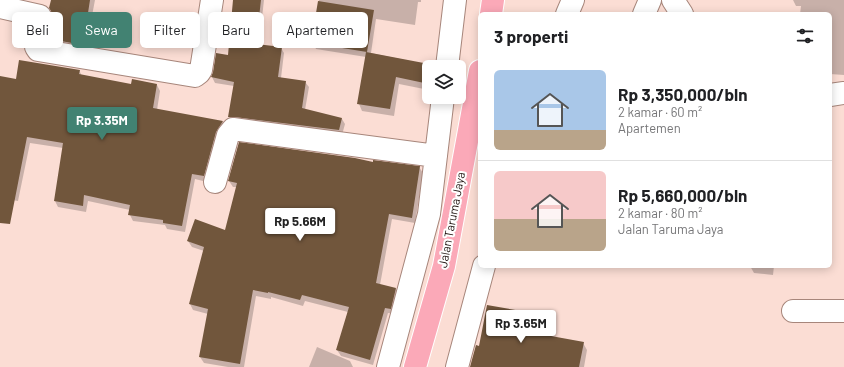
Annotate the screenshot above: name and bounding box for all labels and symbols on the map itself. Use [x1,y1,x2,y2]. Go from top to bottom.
pin: Rp 3.35M [61,107,143,141]
street label: Jalan Taruma Jaya [435,171,467,269]
pin: Rp 5.66M [259,208,341,242]
pin: Rp 3.65M [480,310,562,344]

